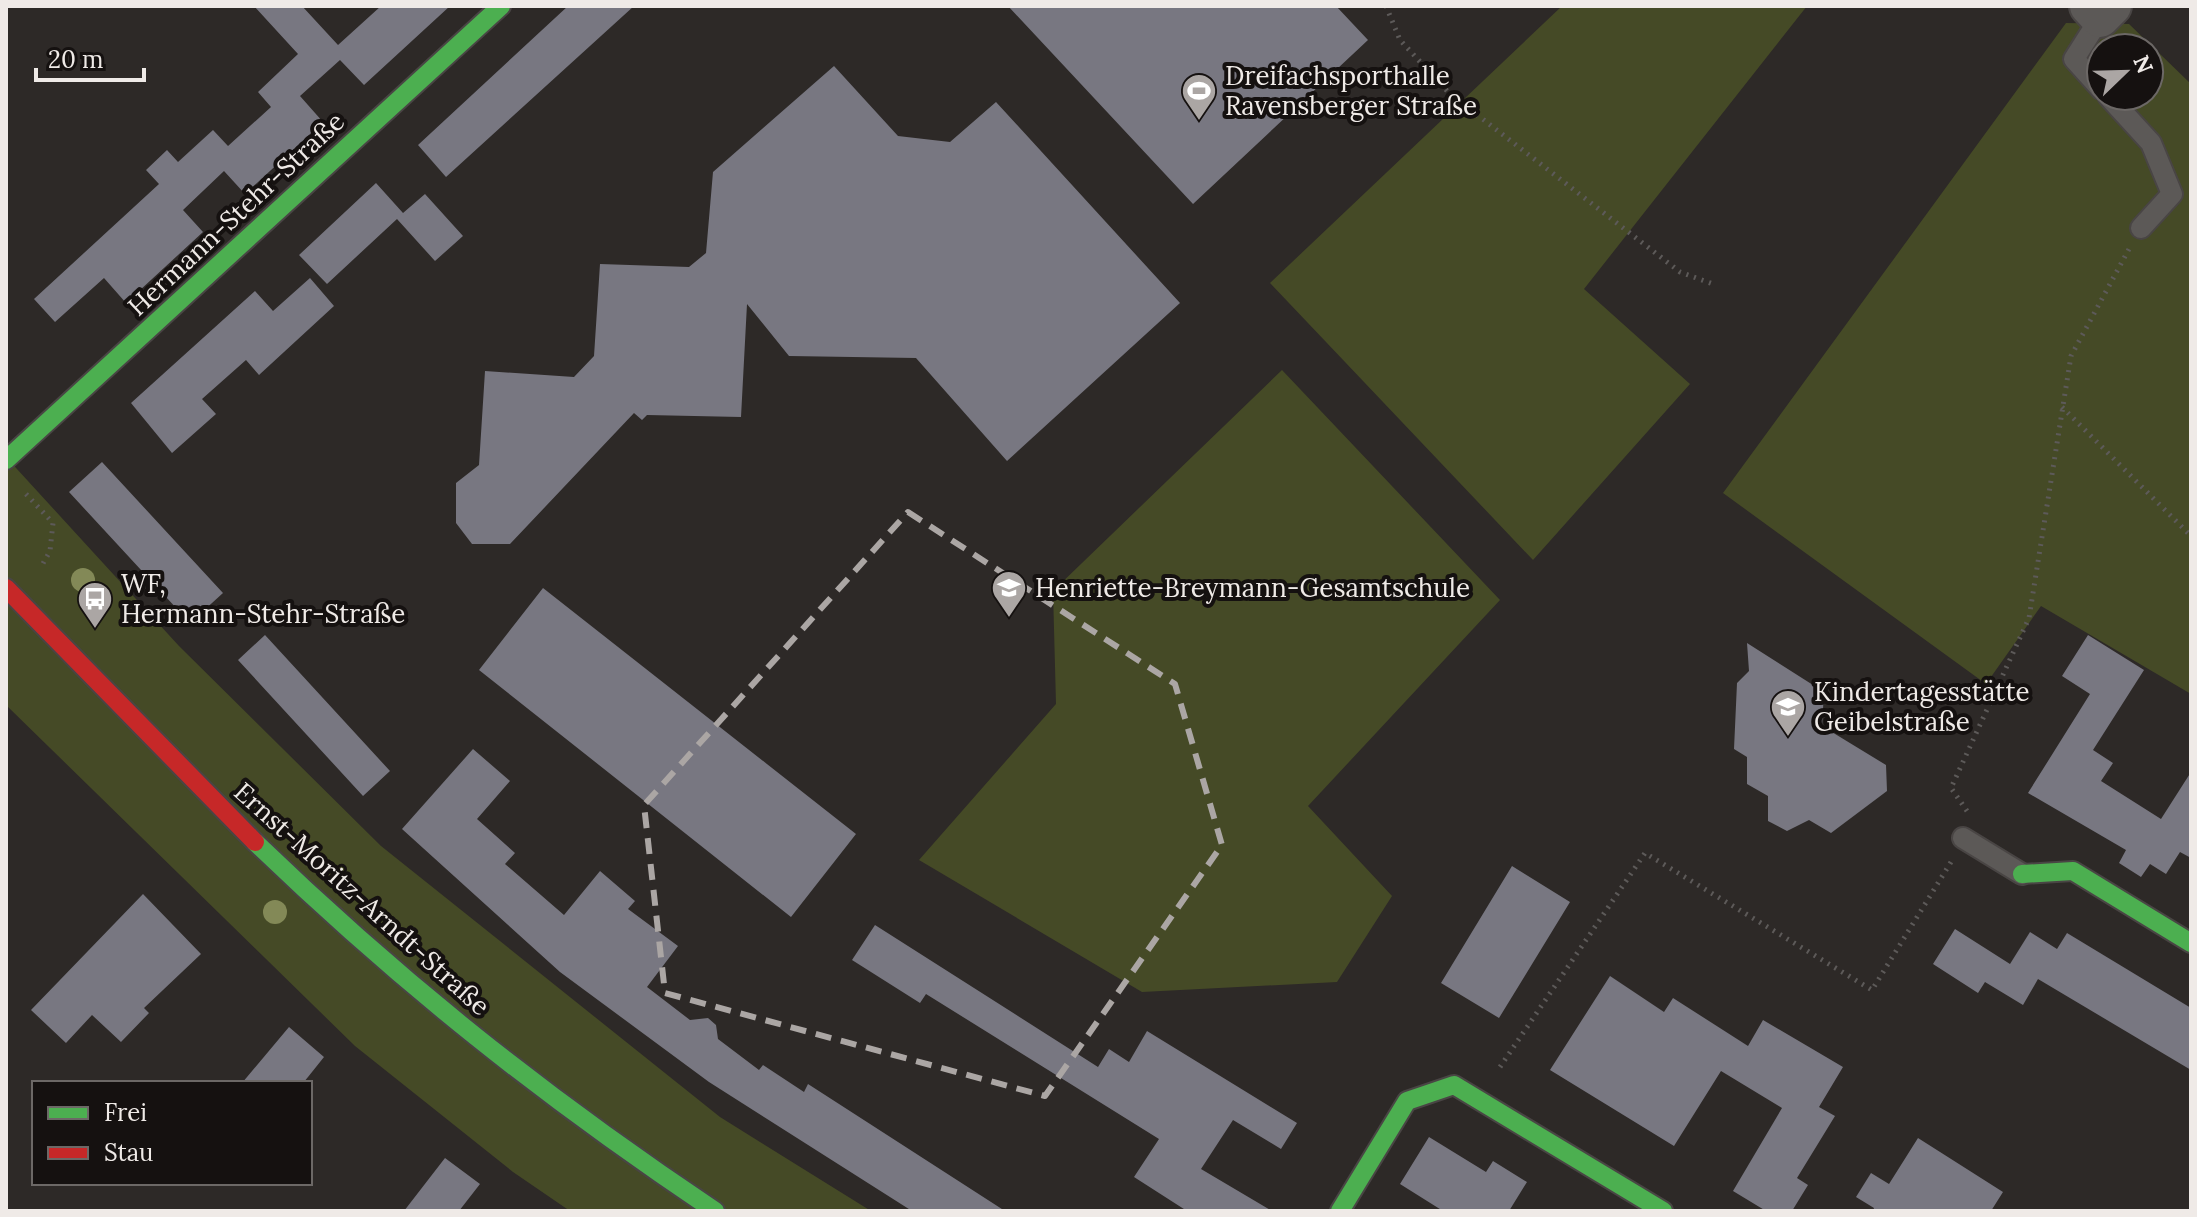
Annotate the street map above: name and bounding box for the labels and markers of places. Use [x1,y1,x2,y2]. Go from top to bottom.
place label: Dreifachsporthalle Ravensberger Straße [1225,59,1477,122]
sports icon: Dreifachsporthalle Ravensberger Straße [1180,72,1218,122]
place label: WF, Hermann-Stehr-Straße [121,567,405,630]
school or university icon: Henriette-Breymann-Gesamtschule [990,569,1028,619]
place label: Henriette-Breymann-Gesamtschule [1035,571,1470,604]
bus stop icon: WF, Hermann-Stehr-Straße [76,580,114,630]
place label: Kindertagesstätte Geibelstraße [1814,675,2030,738]
school or university icon: Kindertagesstätte Geibelstraße [1769,688,1807,738]

